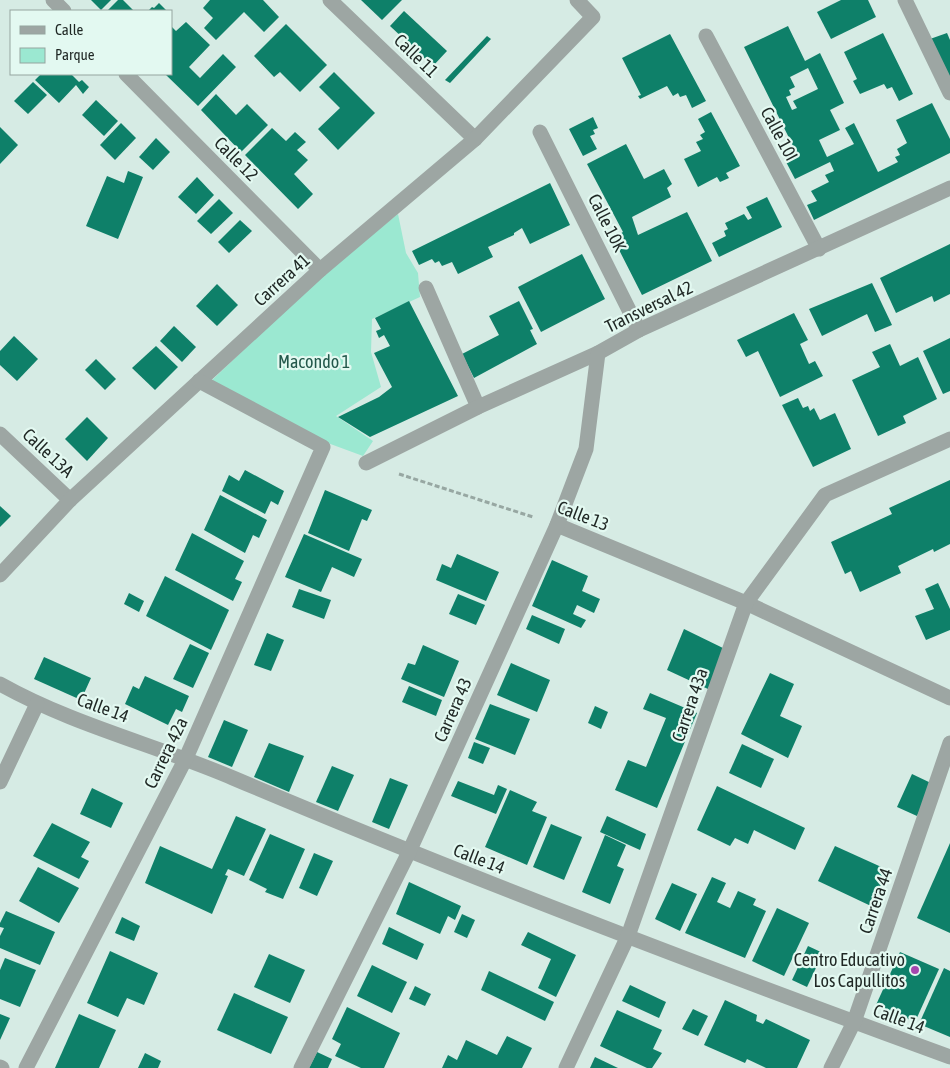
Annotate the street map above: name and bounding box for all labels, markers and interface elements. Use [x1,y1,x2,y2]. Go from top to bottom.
legend [10,10,172,75]
text: Calle [55,21,84,38]
street label: Calle 11 [390,30,443,82]
text: Parque [55,46,95,63]
street label: Calle 10I [757,103,802,164]
street label: Calle 12 [210,132,263,185]
street label: Calle 10K [584,190,631,255]
street label: Carrera 41 [249,249,314,310]
street label: Transversal 42 [602,276,696,337]
park label: Macondo 1 [278,351,350,372]
street label: Calle 13A [18,424,78,482]
street label: Calle 13 [554,496,612,535]
street label: Carrera 43a [667,665,712,744]
street label: Carrera 43 [429,674,476,745]
street label: Calle 14 [74,689,132,727]
street label: Carrera 42a [139,714,192,792]
street label: Calle 14 [450,839,508,878]
street label: Carrera 44 [855,865,897,936]
place label: Centro Educativo Los Capullitos [794,949,905,991]
marker: Centro Educativo Los Capullitos [909,964,921,976]
street label: Calle 14 [870,1000,928,1038]

